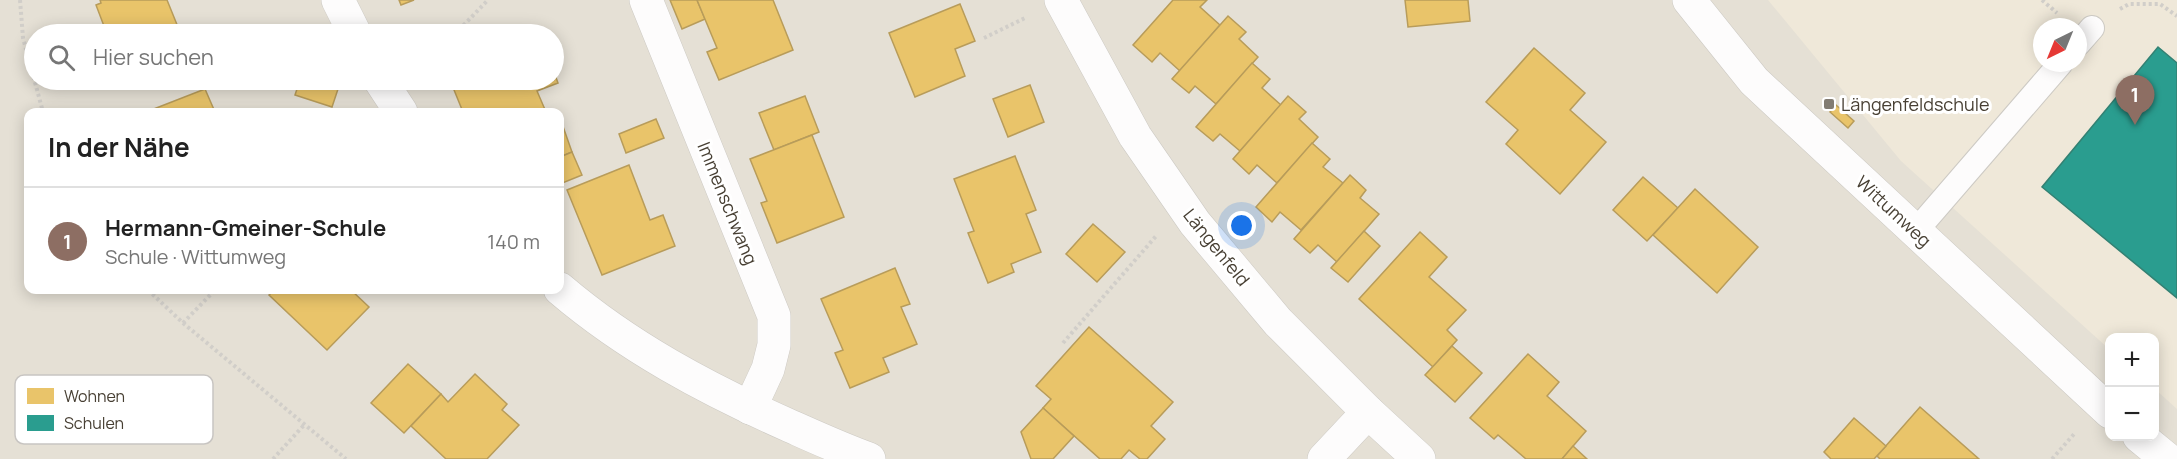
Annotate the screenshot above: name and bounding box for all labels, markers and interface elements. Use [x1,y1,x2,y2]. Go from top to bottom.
north arrow [2033,18,2087,72]
search box [24,24,564,90]
icon: search [45,41,78,74]
text: Hier suchen [93,42,214,72]
pin: 1 [2116,76,2154,125]
place label: Längenfeldschule [1841,92,1989,116]
marker: Längenfeldschule [1822,97,1836,111]
text: In der Nähe [48,129,190,165]
street label: Immenschwang [692,138,764,268]
street label: Wittumweg [1851,170,1937,252]
street label: Längenfeld [1178,203,1256,291]
your location [1227,211,1256,240]
text: Hermann-Gmeiner-Schule [105,213,386,243]
text: 1 [63,228,72,255]
text: 140 m [487,228,540,255]
text: Schule · Wittumweg [105,243,286,270]
map controls [2105,333,2159,441]
button: + [2105,333,2159,387]
legend [15,375,213,444]
text: Wohnen [64,385,125,407]
button: − [2105,387,2159,441]
text: Schulen [64,412,124,434]

